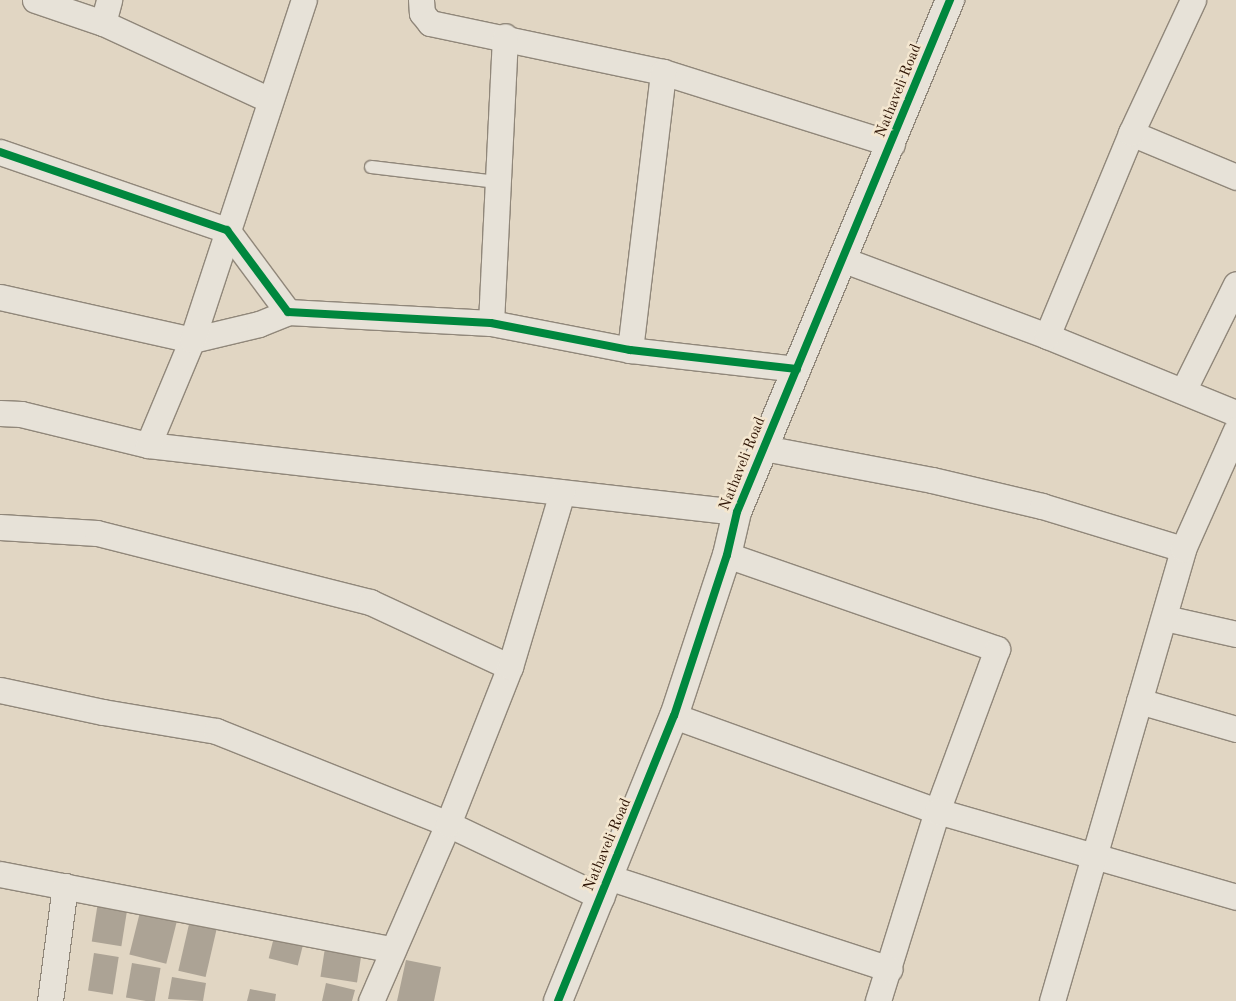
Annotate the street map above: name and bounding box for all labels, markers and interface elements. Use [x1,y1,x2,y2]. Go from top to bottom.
street label: Nathaveli Road [872,42,926,140]
street label: Nathaveli Road [716,415,770,513]
street label: Nathaveli Road [580,796,636,894]

